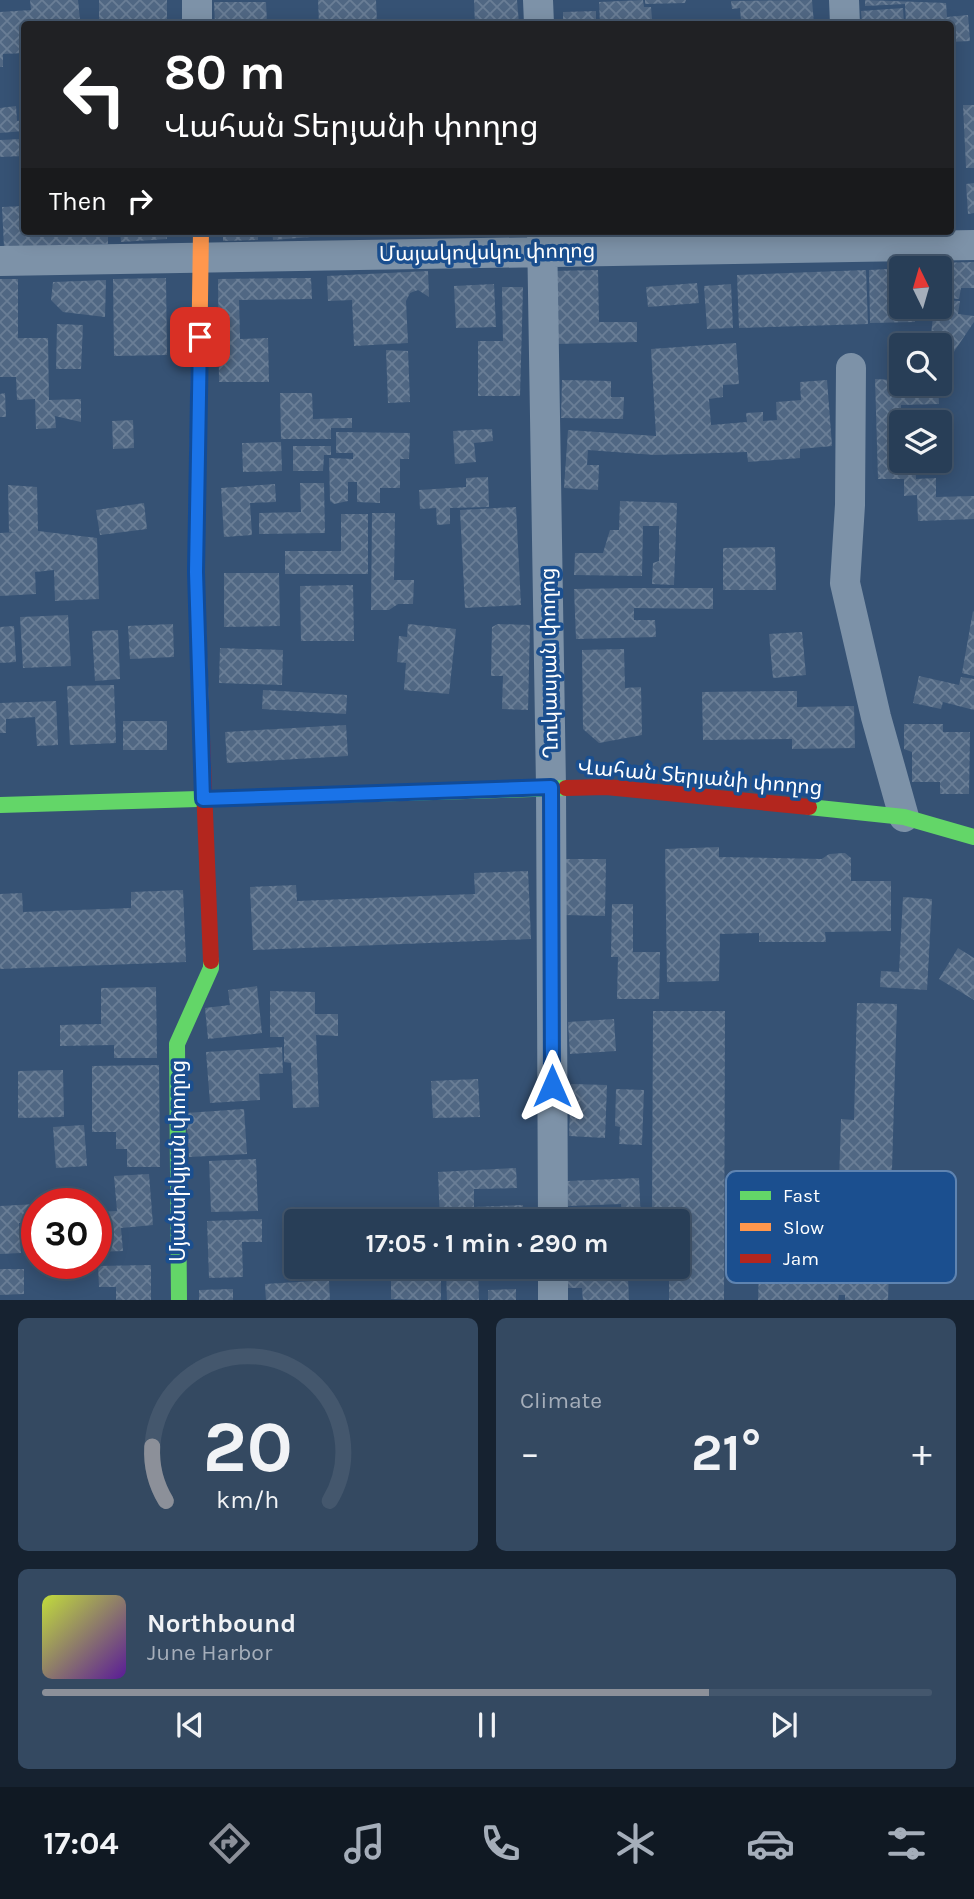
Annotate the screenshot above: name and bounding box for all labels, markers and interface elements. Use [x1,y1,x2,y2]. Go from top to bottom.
text: 80 m [164,44,286,101]
icon: left [49,49,140,140]
text: Վահան Տերյանի փողոց [164,108,539,145]
icon: right [121,182,159,220]
text: Then [49,186,107,217]
street label: Մայակովսկու փողոց [379,238,595,266]
north arrow [889,256,952,318]
map controls [889,256,952,473]
pin [170,307,230,367]
icon: arrive [181,318,219,356]
button: search [889,333,952,396]
button: layers [889,410,952,473]
street label: Ղուկասյան փողոց [535,567,563,759]
street label: Վահան Տերյանի փողոց [576,754,824,800]
position arrow [515,1049,589,1123]
street label: Մյանսիկյան փողոց [166,1060,190,1262]
legend [726,1171,956,1283]
text: Fast [783,1185,820,1207]
speed limit sign: 30 [21,1188,112,1279]
text: Slow [783,1217,824,1239]
text: 17:05 · 1 min · 290 m [366,1228,608,1259]
text: Jam [783,1248,819,1270]
text: Climate [520,1387,602,1414]
text: 20 [203,1404,293,1489]
text: 21° [691,1422,761,1483]
text: − [520,1431,540,1476]
text: + [912,1431,932,1476]
text: km/h [216,1484,280,1513]
text: Northbound [147,1608,296,1639]
text: June Harbor [147,1639,272,1666]
icon: previous [171,1706,209,1744]
icon: pause [468,1706,506,1744]
icon: next [765,1706,803,1744]
icon: directions [205,1819,254,1868]
icon: music [340,1819,389,1868]
icon: phone [476,1819,525,1868]
icon: climate [611,1819,660,1868]
icon: car [746,1819,795,1868]
icon: filters [882,1819,931,1868]
text: 17:04 [43,1825,118,1862]

